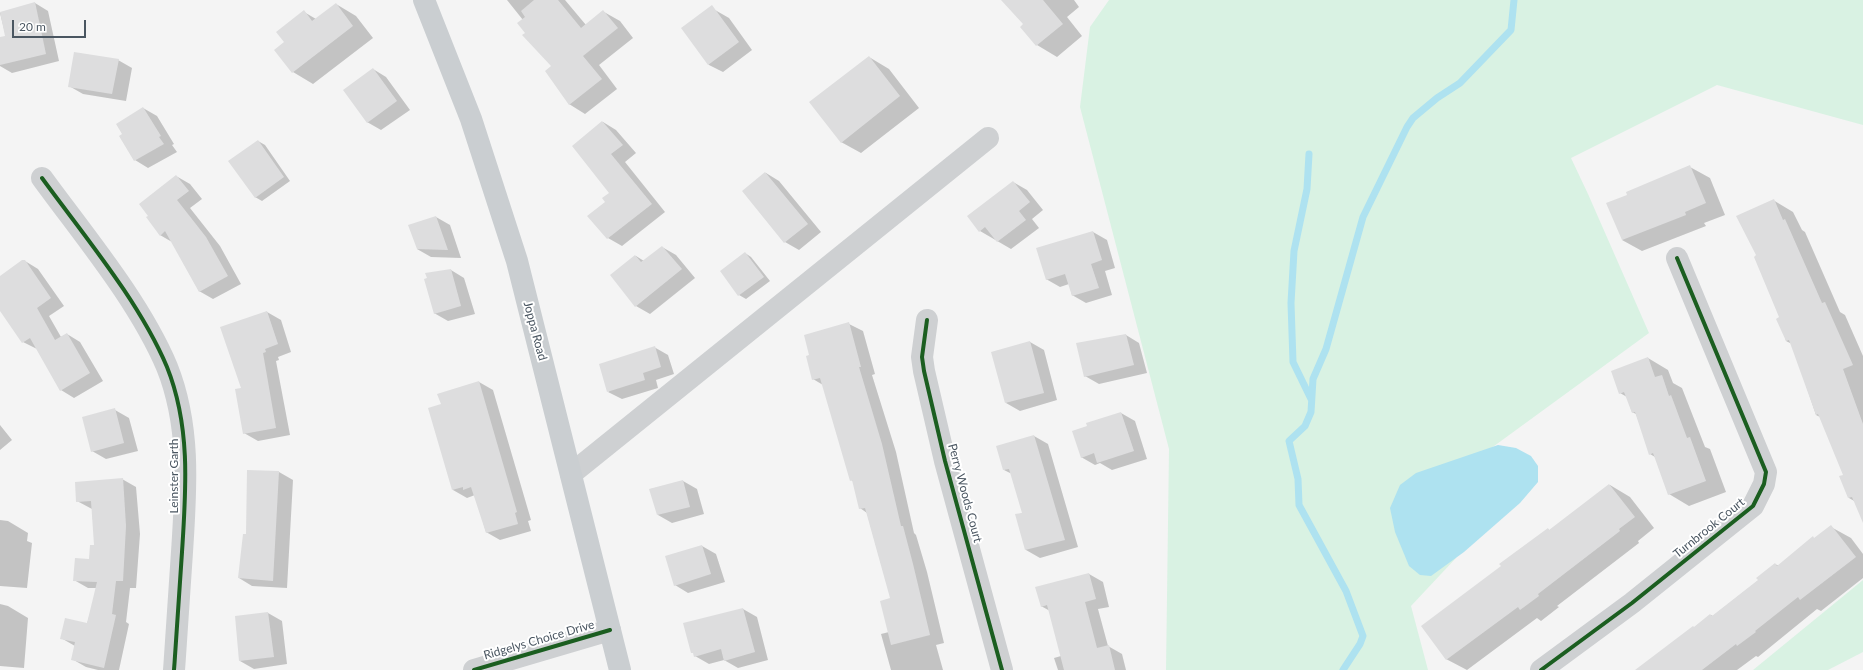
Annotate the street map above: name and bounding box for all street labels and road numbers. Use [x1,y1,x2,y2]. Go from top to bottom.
street label: Joppa Road [520,300,550,362]
street label: Leinster Garth [167,439,181,513]
street label: Perry Woods Court [945,442,985,544]
street label: Turnbrook Court [1671,495,1747,561]
street label: Ridgelys Choice Drive [482,617,596,663]

